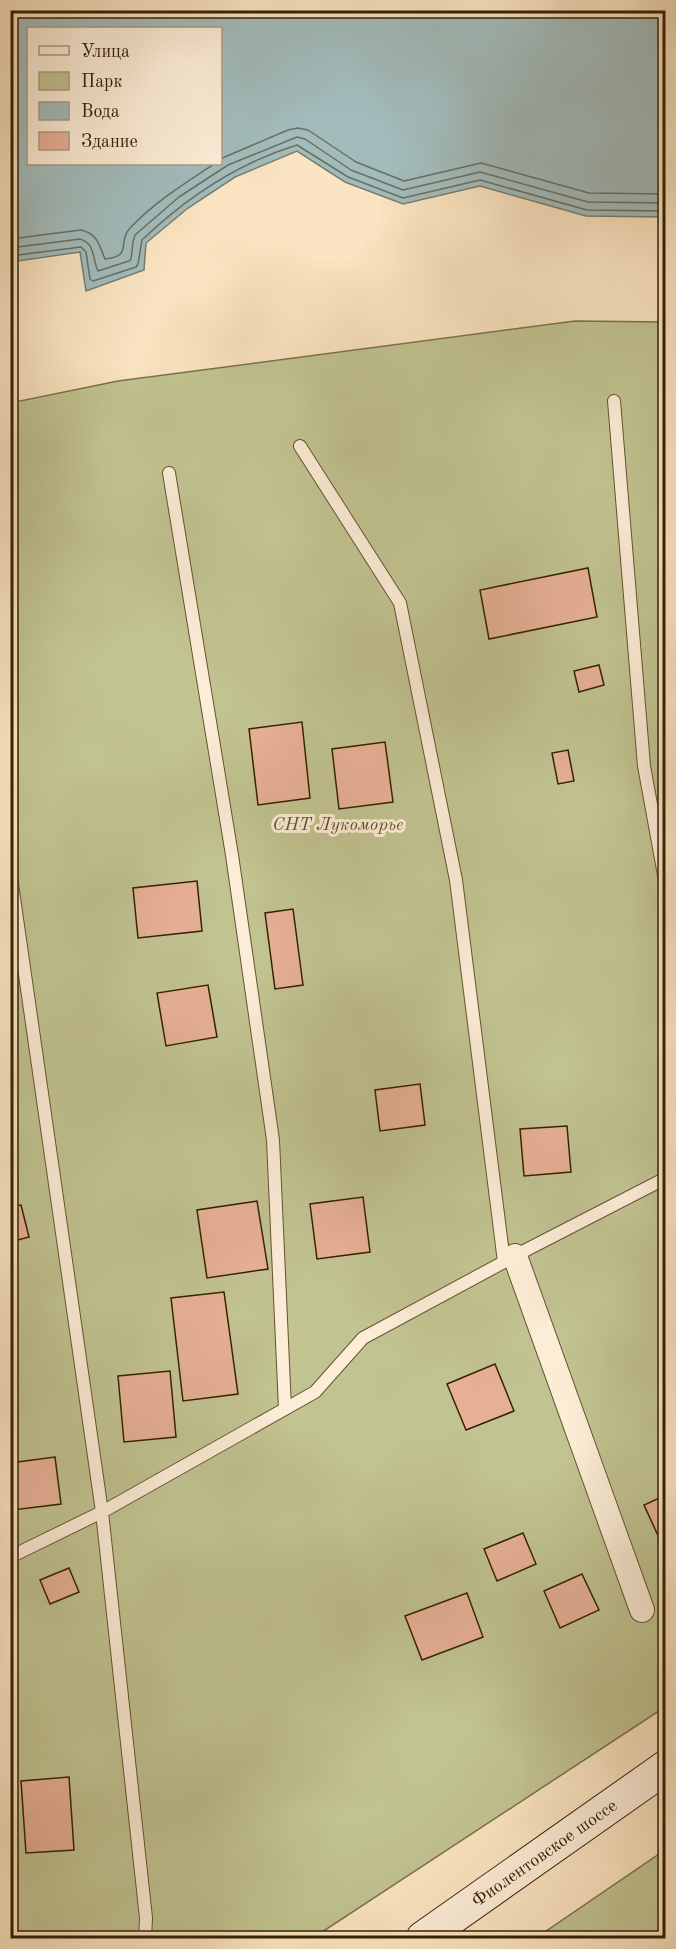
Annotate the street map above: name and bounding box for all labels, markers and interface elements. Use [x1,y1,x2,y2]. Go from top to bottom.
legend [27,27,222,165]
text: Улица [81,43,130,61]
text: Парк [81,73,122,91]
text: Вода [81,103,120,121]
text: Здание [81,133,138,151]
park label: СНТ Лукоморье [273,816,403,834]
street label: Фиолентовское шоссе [469,1797,620,1911]

